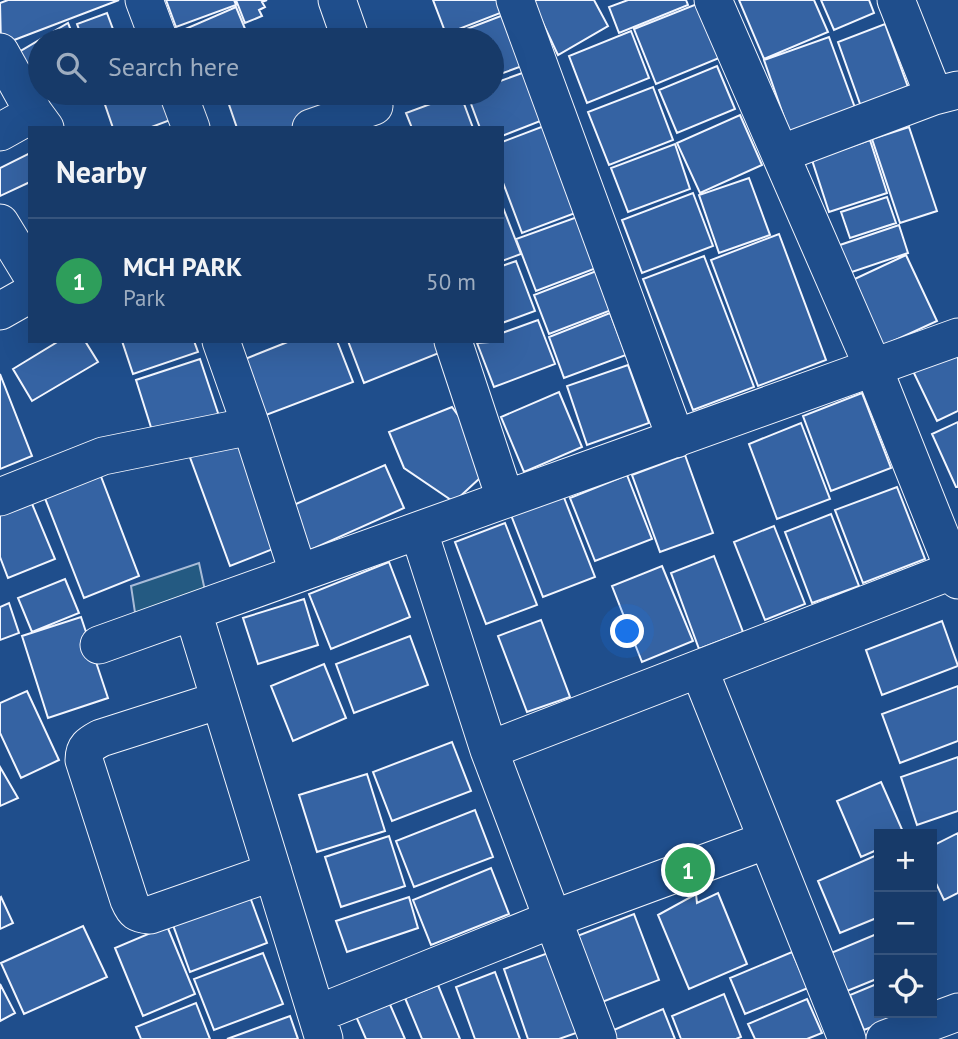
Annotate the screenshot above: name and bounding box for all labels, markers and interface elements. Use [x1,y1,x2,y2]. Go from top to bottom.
search box [28,28,504,105]
icon: search [52,48,90,86]
text: Search here [108,50,239,83]
text: Nearby [56,152,146,191]
text: MCH PARK [123,250,242,283]
text: 1 [72,267,86,296]
text: 50 m [426,267,476,296]
text: Park [123,283,165,312]
your location [610,614,644,648]
map controls [874,829,937,1018]
button: + [874,829,937,892]
pin: 1 [665,844,711,896]
button: − [874,892,937,955]
button: locate [874,955,937,1018]

